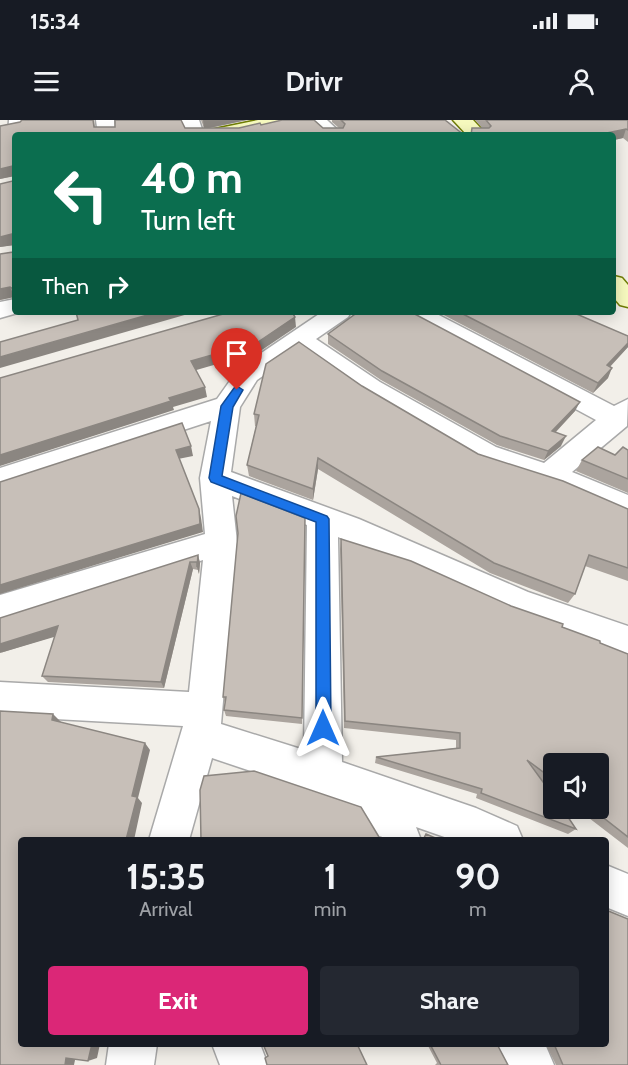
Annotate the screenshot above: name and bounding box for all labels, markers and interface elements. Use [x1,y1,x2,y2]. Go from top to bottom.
text: 15:34 [30,8,80,35]
icon: menu [30,65,63,98]
text: Drivr [286,65,342,98]
icon: person [565,65,598,98]
text: 40 m [141,152,243,204]
icon: left [42,156,120,234]
text: Turn left [141,204,235,237]
icon: right [101,270,134,303]
text: Then [42,273,89,300]
pin [211,328,262,390]
icon: arrive [220,337,253,370]
position arrow [291,696,355,760]
map controls [543,753,609,819]
button: sound [543,753,609,819]
text: 15:35 [126,854,206,898]
text: 1 [324,854,337,898]
text: 90 [455,854,501,898]
text: Arrival [139,897,193,921]
text: min [314,897,347,921]
text: m [469,897,487,921]
button: Exit [48,966,308,1035]
button: Share [320,966,579,1035]

